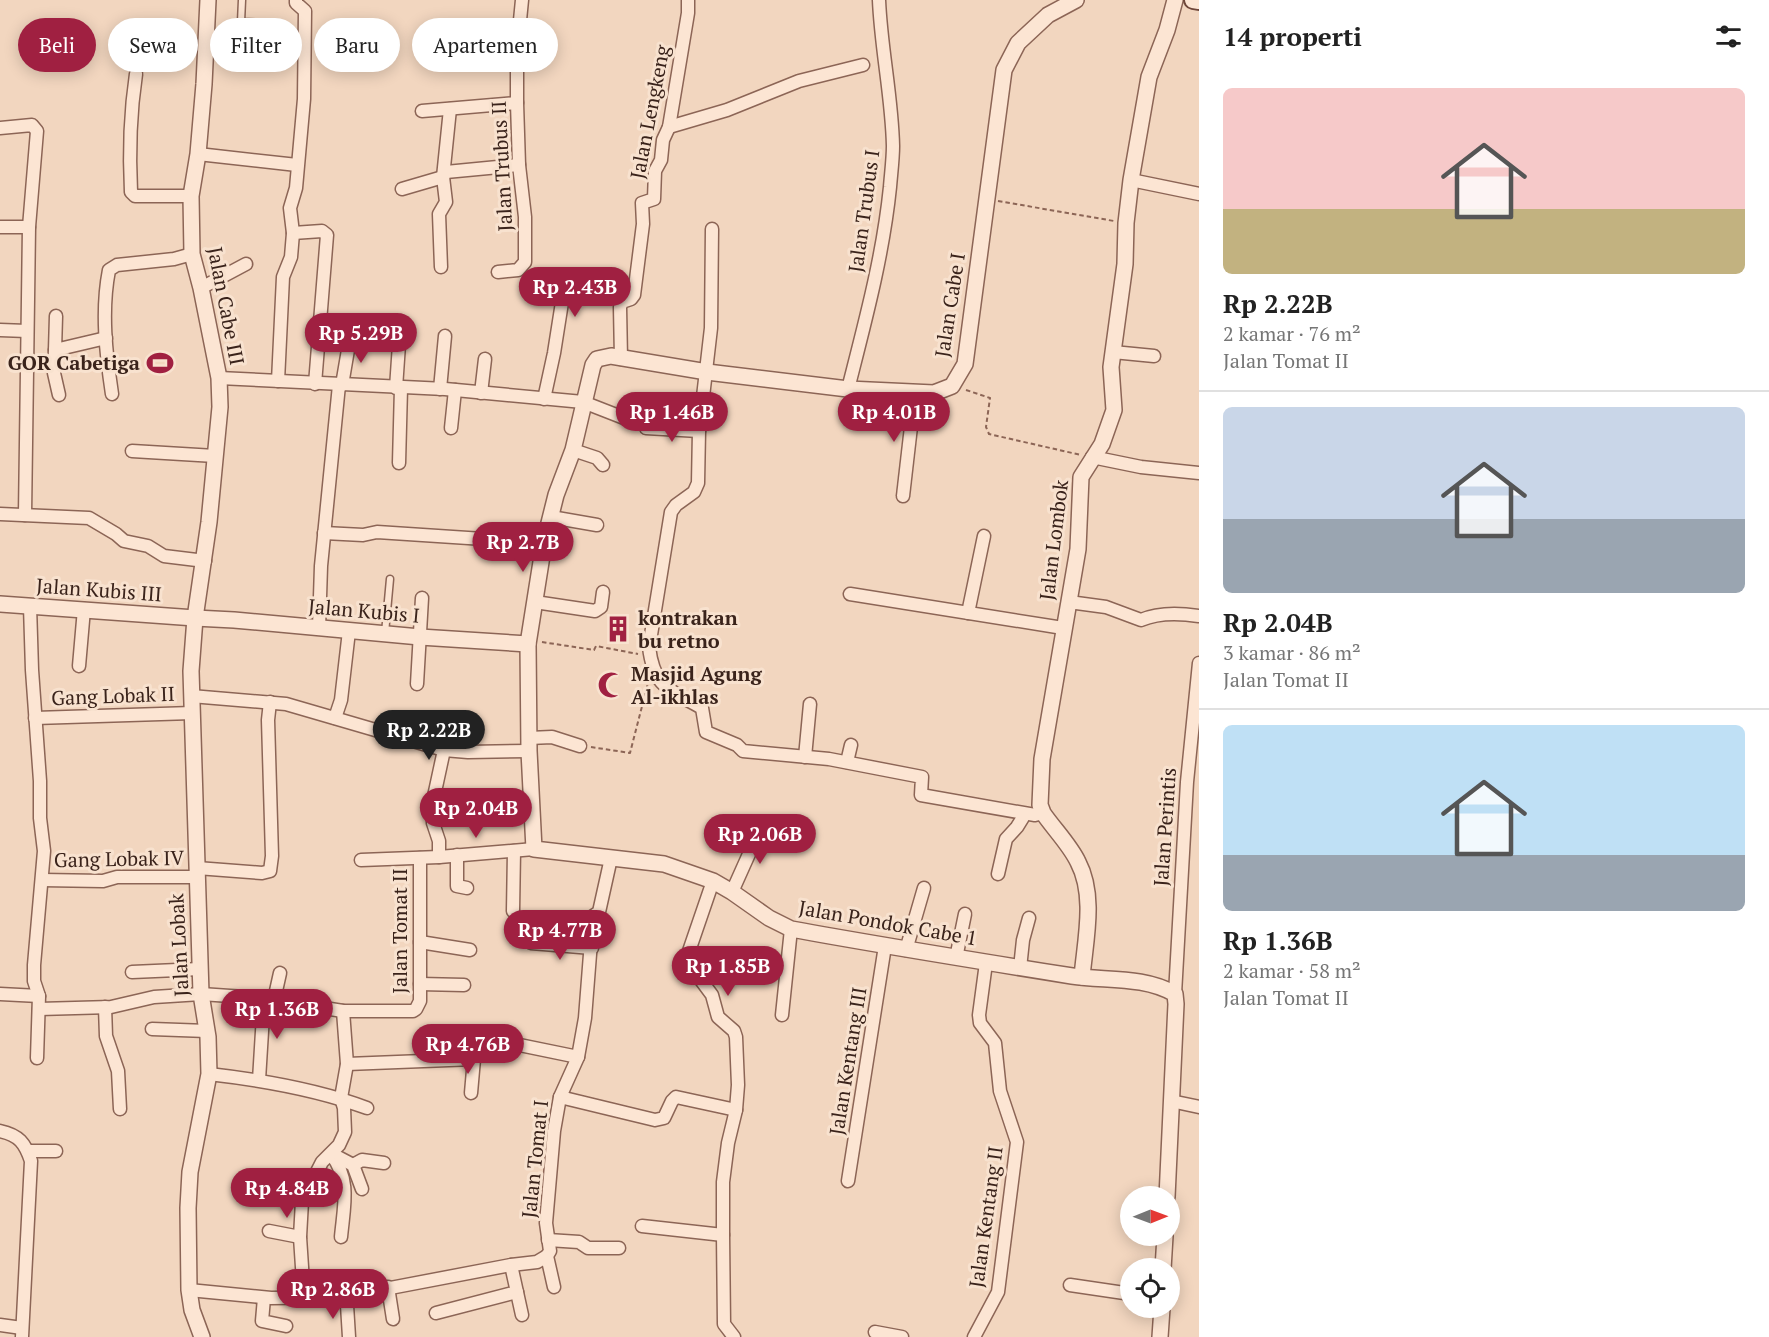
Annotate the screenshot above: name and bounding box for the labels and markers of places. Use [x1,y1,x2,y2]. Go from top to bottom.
pin: Rp 2.43B [513,267,637,318]
pin: Rp 5.29B [299,313,423,364]
sports icon: GOR Cabetiga [145,348,175,378]
place label: GOR Cabetiga [8,349,140,376]
pin: Rp 1.46B [610,392,734,443]
pin: Rp 4.01B [832,392,956,443]
pin: Rp 2.7B [468,522,578,573]
place label: kontrakan bu retno [637,604,738,654]
building icon: kontrakan bu retno [603,614,633,644]
place label: Masjid Agung Al-ikhlas [631,660,762,710]
mosque icon: Masjid Agung Al-ikhlas [596,670,626,700]
pin: Rp 2.22B [367,710,491,761]
pin: Rp 2.04B [414,788,538,839]
pin: Rp 2.06B [698,814,822,865]
pin: Rp 4.77B [498,910,622,961]
pin: Rp 1.85B [666,946,790,997]
pin: Rp 1.36B [215,989,339,1040]
pin: Rp 4.76B [406,1024,530,1075]
pin: Rp 4.84B [225,1168,349,1219]
pin: Rp 2.86B [271,1269,395,1320]

